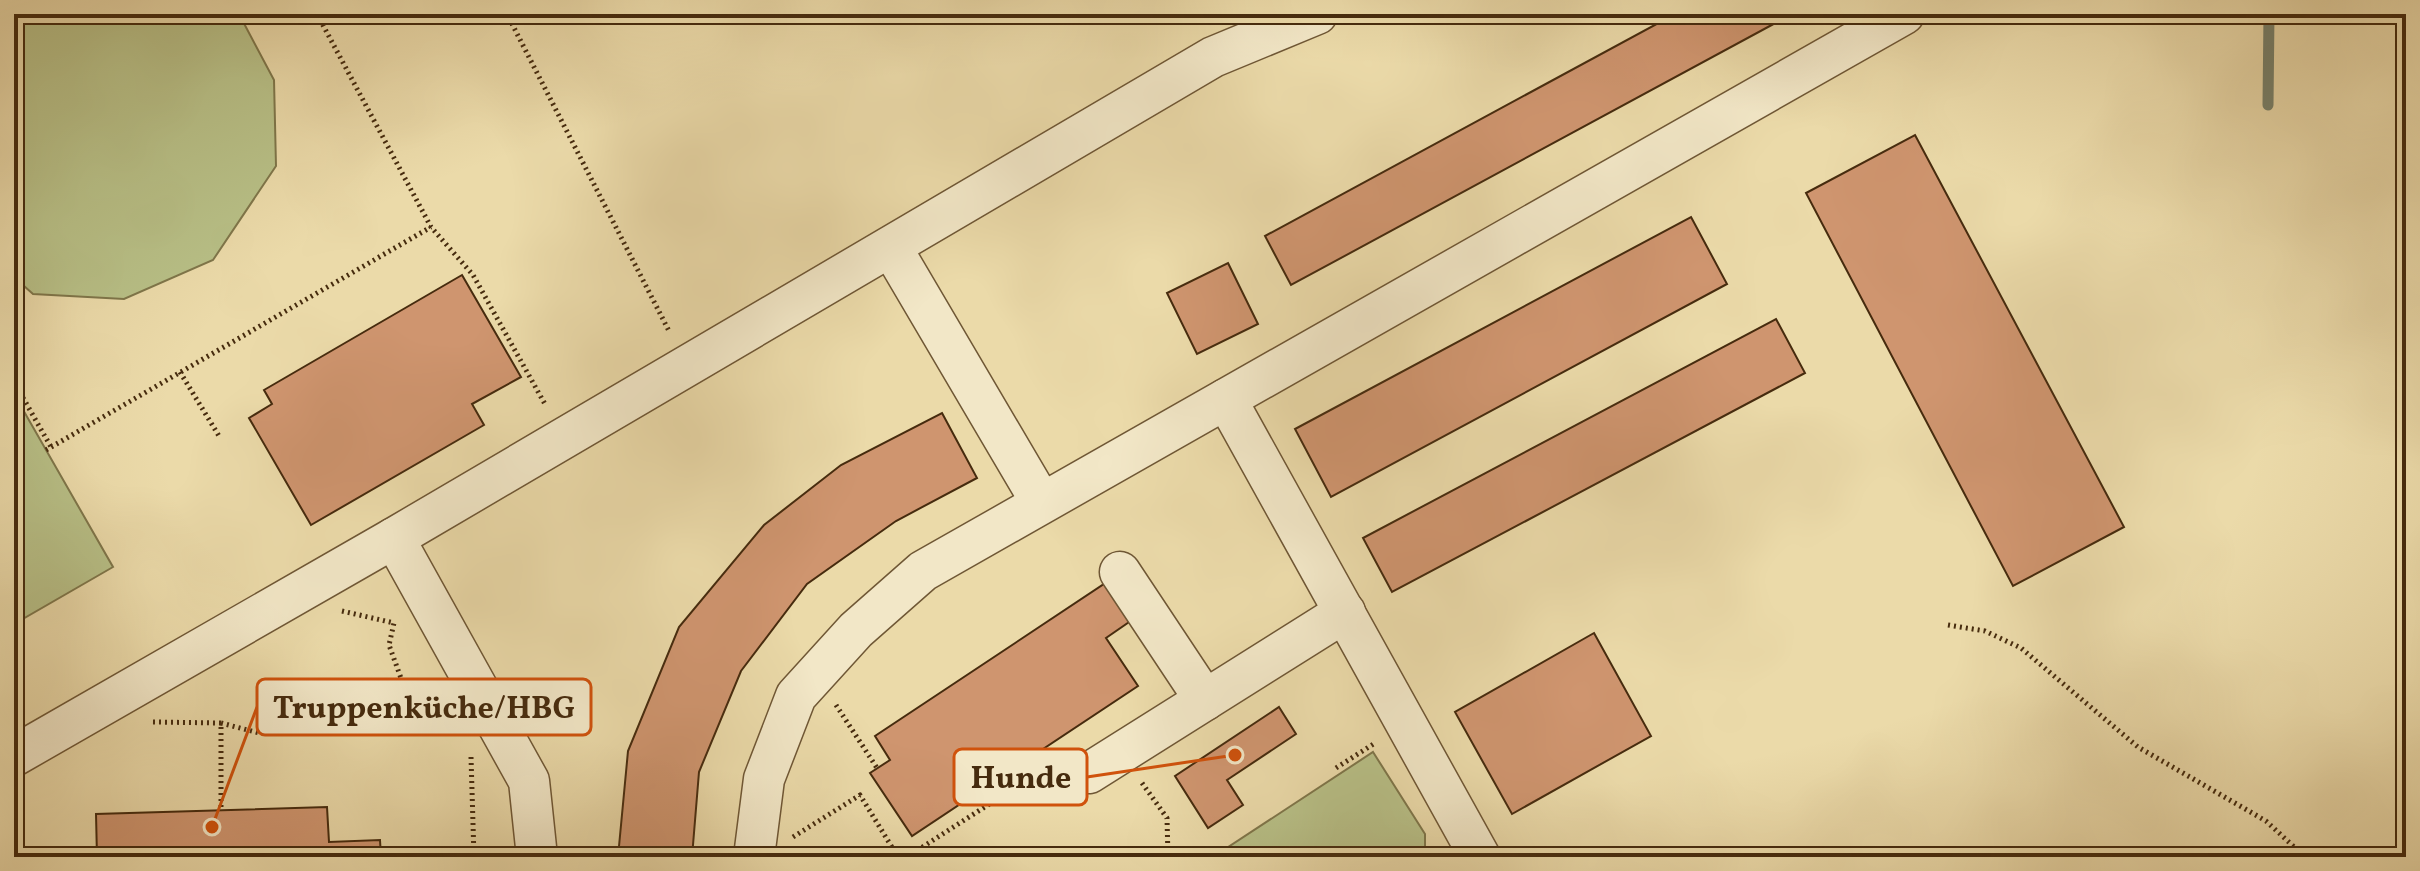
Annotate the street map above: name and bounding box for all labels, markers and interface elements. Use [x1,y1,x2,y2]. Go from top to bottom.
callout: Truppenküche/HBG [257,679,591,735]
text: Truppenküche/HBG [273,688,575,732]
callout: Hunde [954,749,1087,805]
text: Hunde [971,758,1071,802]

